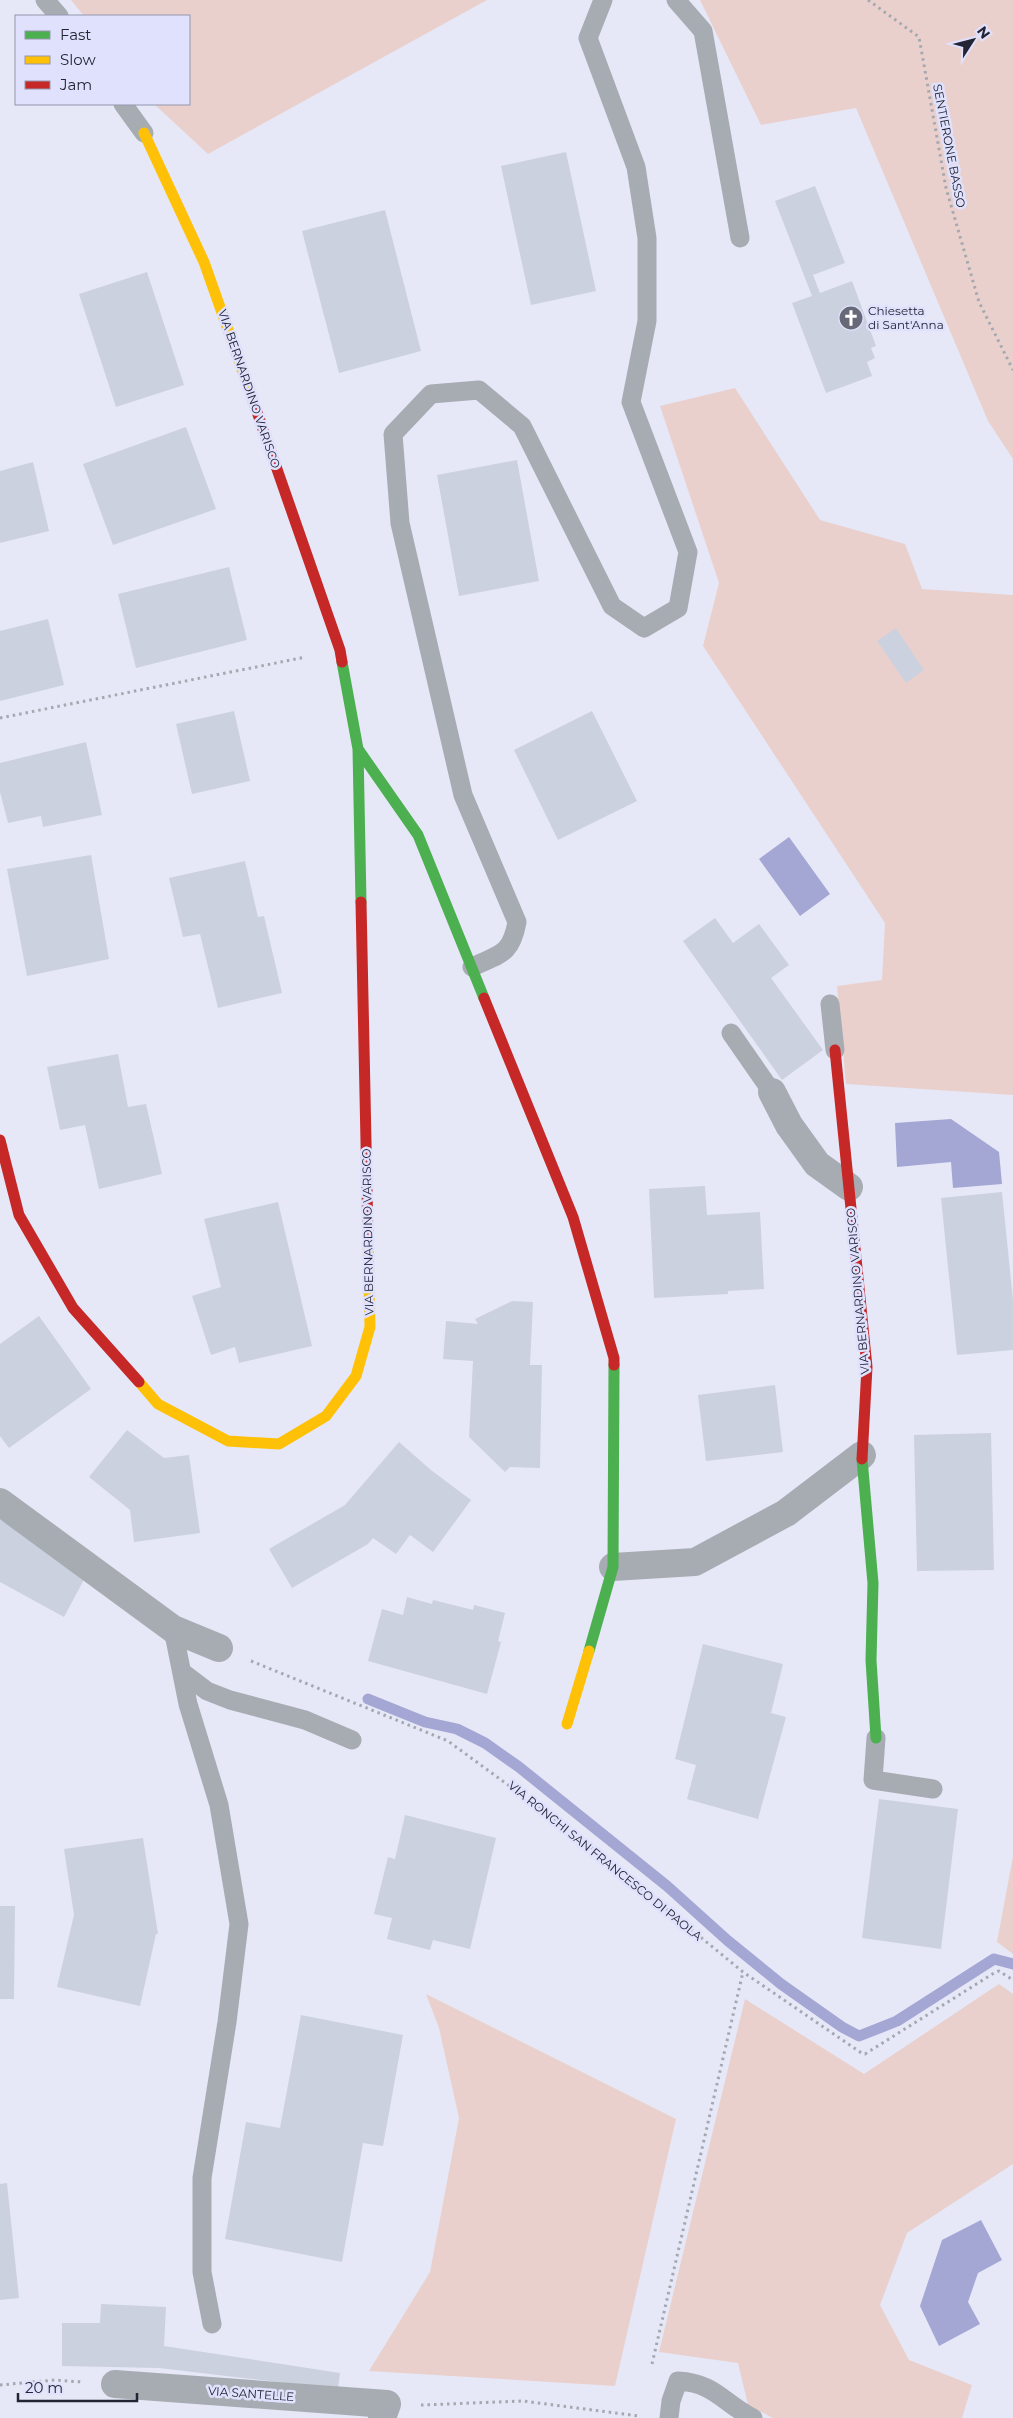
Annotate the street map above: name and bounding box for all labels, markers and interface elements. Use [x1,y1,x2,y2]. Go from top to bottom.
legend [15,15,190,105]
north arrow [948,15,998,65]
text: N [973,22,994,42]
text: Fast [60,25,91,44]
text: Slow [60,50,96,69]
text: Jam [59,75,92,94]
street label: SENTIERONE BASSO [930,83,969,209]
place label: Chiesetta di Sant'Anna [868,303,944,332]
church icon: Chiesetta di Sant'Anna [838,305,864,331]
street label: VIA BERNARDINO VARISCO [215,307,284,470]
street label: VIA BERNARDINO VARISCO [359,1148,376,1316]
street label: VIA BERNARDINO VARISCO [843,1207,872,1375]
street label: VIA RONCHI SAN FRANCESCO DI PAOLA [505,1778,705,1944]
scale bar [18,2370,136,2402]
text: 20 m [25,2378,63,2397]
street label: VIA SANTELLE [207,2383,295,2404]

